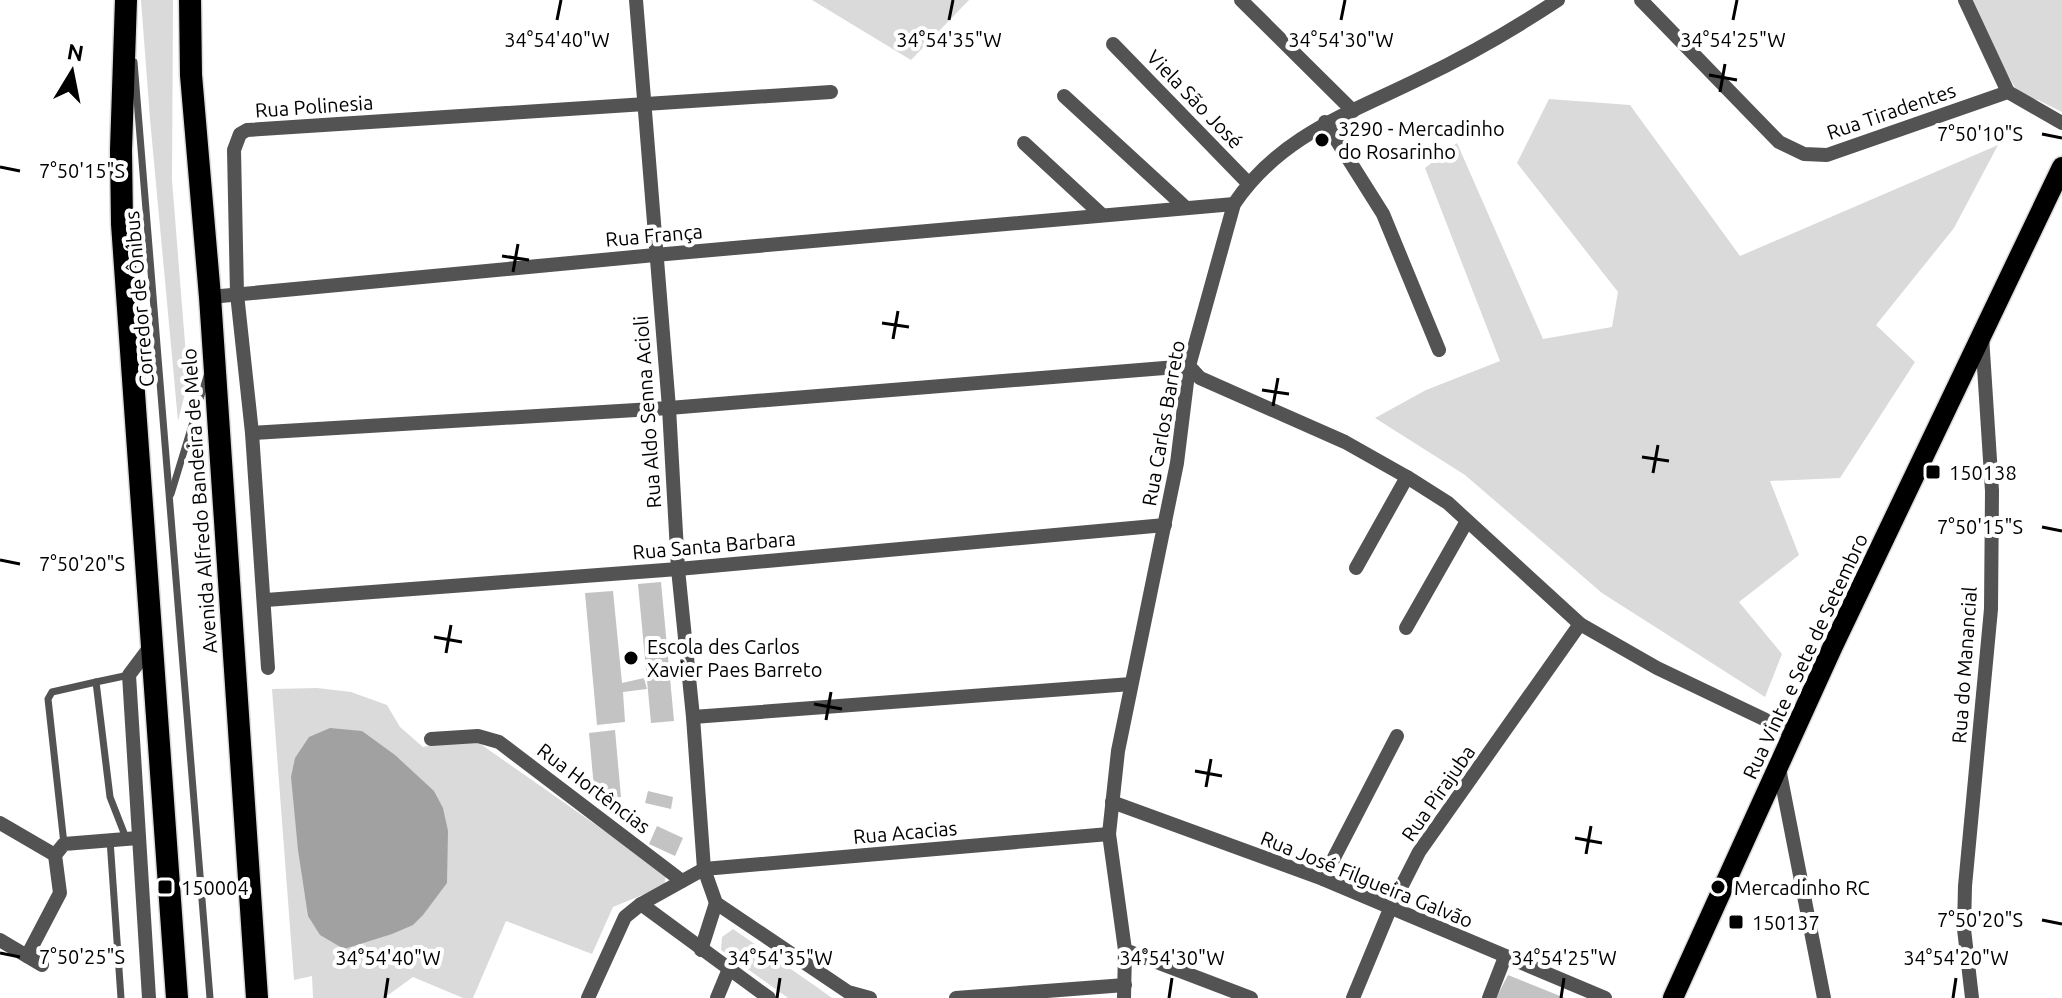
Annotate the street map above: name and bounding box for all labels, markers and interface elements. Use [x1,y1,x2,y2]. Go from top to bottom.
text: 34°54'40"W [504,28,610,51]
text: 34°54'35"W [896,28,1002,51]
text: 34°54'30"W [1288,28,1394,51]
text: 34°54'25"W [1680,28,1786,51]
north arrow [32,32,112,112]
text: N [65,38,86,66]
street label: Viela São José [1142,45,1248,153]
street label: Rua Tiradentes [1824,78,1958,144]
street label: Rua Polinesia [254,90,374,122]
place label: 3290 - Mercadinho do Rosarinho [1338,117,1505,163]
text: 7°50'10"S [1937,122,2023,145]
marker: 3290 - Mercadinho do Rosarinho [1313,131,1331,149]
text: 7°50'15"S [39,159,125,182]
street label: Corredor de Ônibus [120,210,158,388]
street label: Rua França [604,219,704,251]
street label: Rua Aldo Senna Acioli [629,315,665,509]
street label: Rua Carlos Barreto [1137,338,1189,508]
street label: Avenida Alfredo Bandeira de Melo [177,348,221,654]
place label: 150138 [1949,461,2017,484]
marker: 150138 [1924,463,1942,481]
text: 7°50'15"S [1937,515,2023,538]
street label: Rua Santa Barbara [631,526,797,564]
street label: Rua Vinte e Sete de Setembro [1738,530,1872,782]
text: 7°50'20"S [39,552,125,575]
street label: Rua do Manancial [1947,586,1981,744]
place label: Escola des Carlos Xavier Paes Barreto [647,635,822,681]
marker: Escola des Carlos Xavier Paes Barreto [622,649,640,667]
street label: Rua Hortências [533,738,655,838]
street label: Rua Pirajuba [1397,741,1479,845]
street label: Rua Acacias [852,816,958,848]
street label: Rua José Filgueira Galvão [1257,826,1477,932]
place label: 150004 [181,876,249,899]
place label: Mercadinho RC [1734,876,1870,899]
marker: 150004 [156,878,174,896]
marker: Mercadinho RC [1709,878,1727,896]
text: 7°50'20"S [1937,908,2023,931]
place label: 150137 [1752,911,1820,934]
marker: 150137 [1727,913,1745,931]
text: 7°50'25"S [39,945,125,968]
text: 34°54'40"W [335,946,441,969]
text: 34°54'35"W [727,946,833,969]
text: 34°54'30"W [1119,946,1225,969]
text: 34°54'25"W [1511,946,1617,969]
text: 34°54'20"W [1903,946,2009,969]

